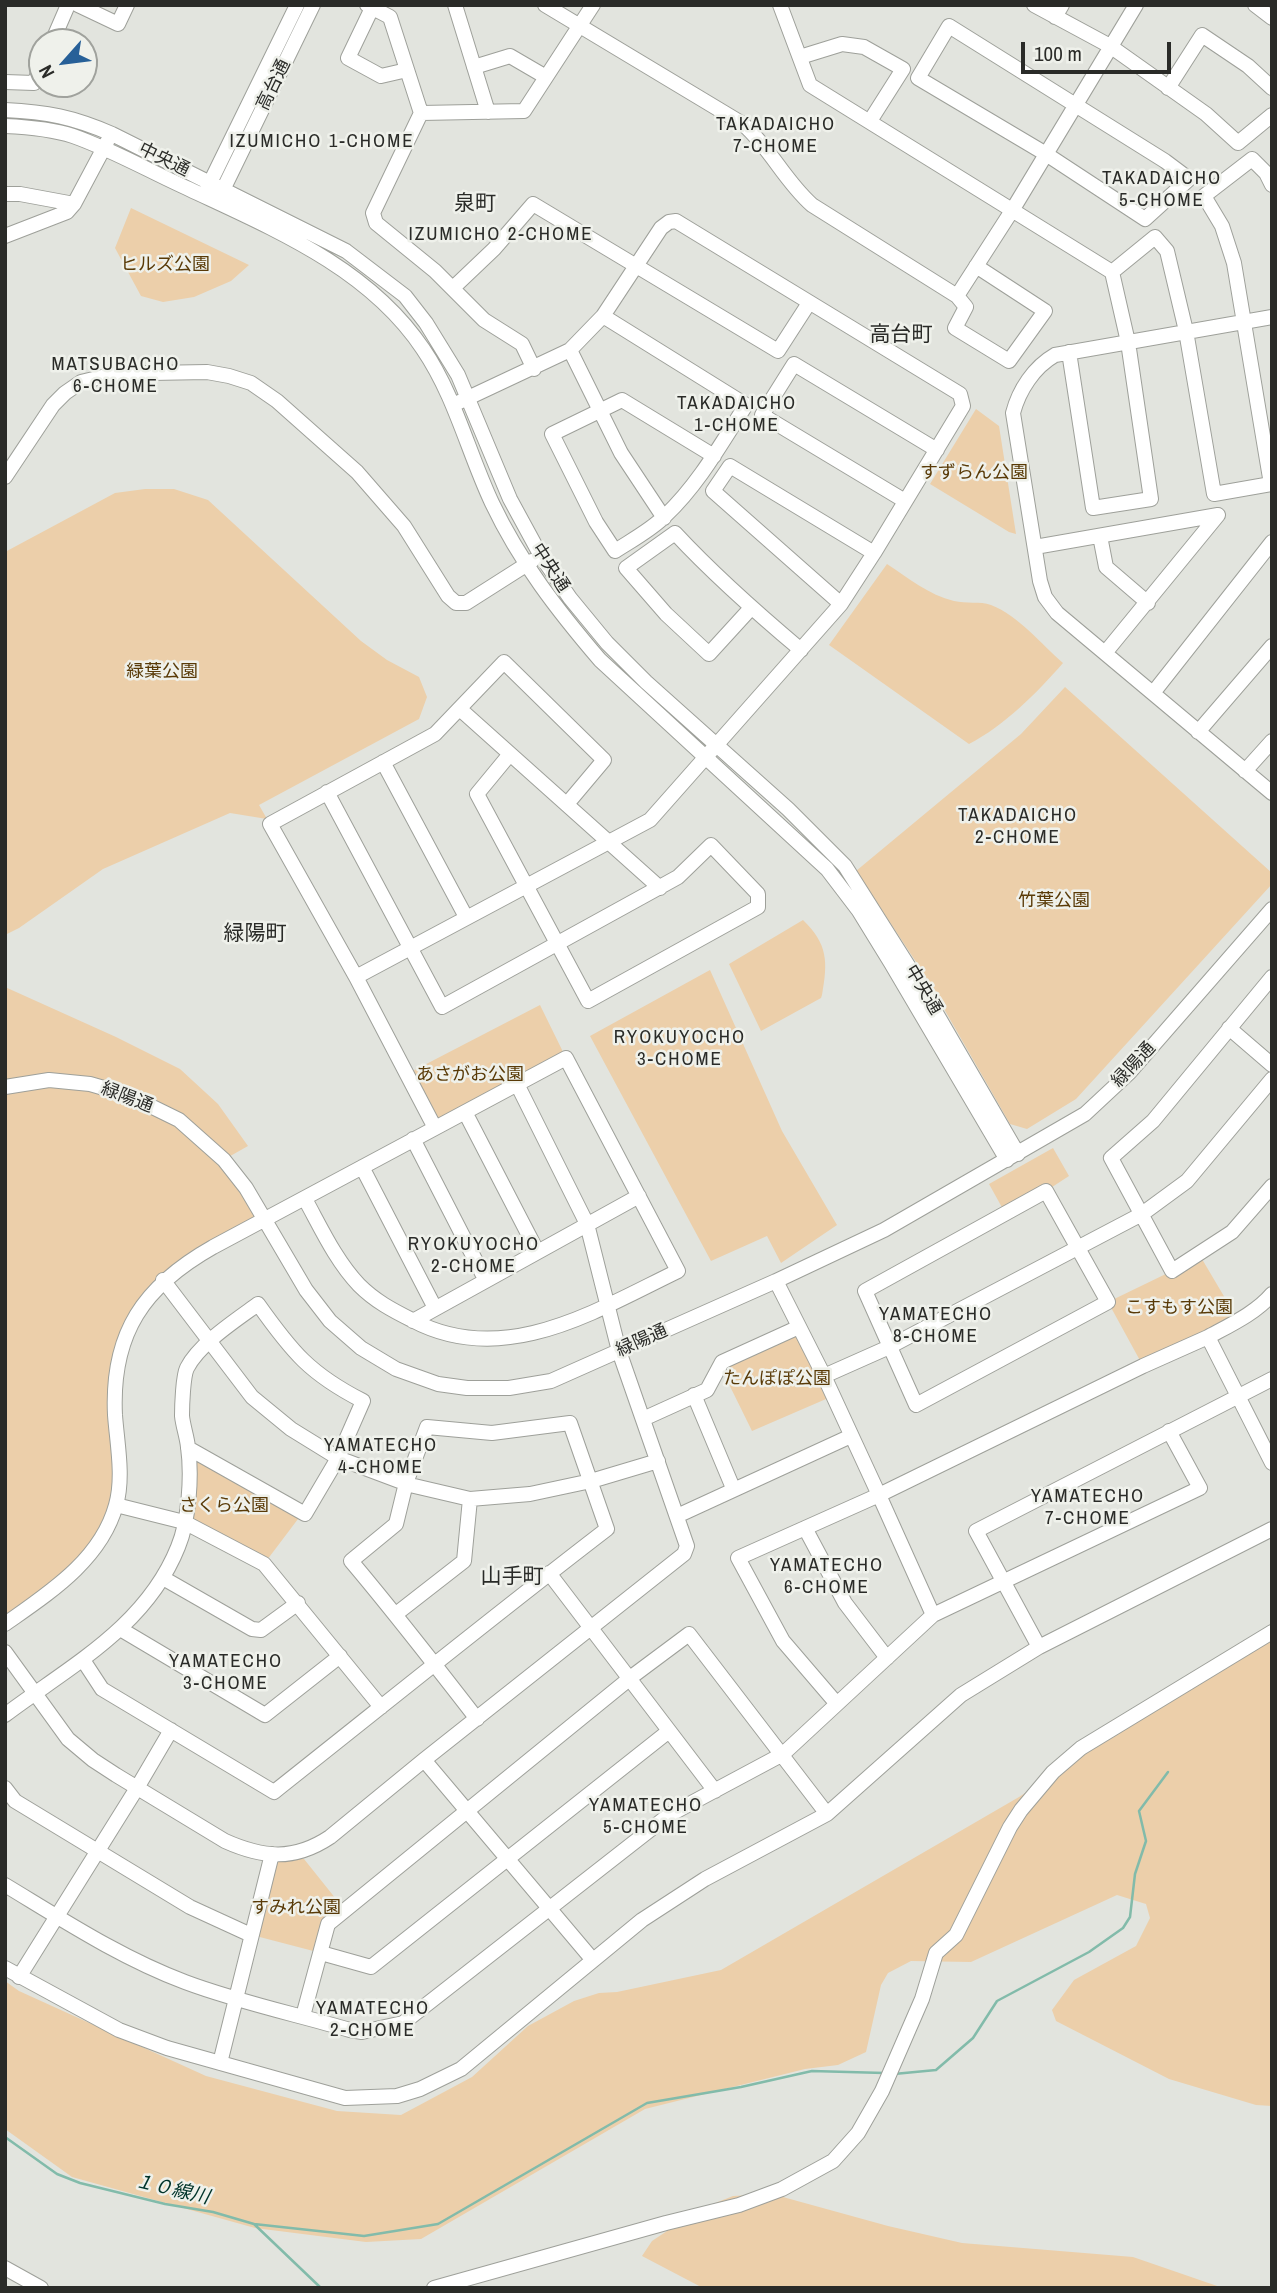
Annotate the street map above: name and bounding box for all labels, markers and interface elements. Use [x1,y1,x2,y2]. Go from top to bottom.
north arrow [28,28,98,98]
scale bar [1025,28,1176,72]
text: 100 m [1034,39,1082,68]
street label: 高台通 [252,56,296,114]
text: N [32,61,60,83]
district label: TAKADAICHO 7-CHOME [717,114,835,158]
district label: IZUMICHO 1-CHOME [231,131,413,153]
street label: 中央通 [135,138,193,182]
district label: TAKADAICHO 5-CHOME [1103,168,1221,212]
district label: 泉町 [454,191,496,217]
district label: IZUMICHO 2-CHOME [410,224,592,246]
park label: ヒルズ公園 [120,254,210,276]
district label: 高台町 [870,322,932,348]
district label: MATSUBACHO 6-CHOME [53,354,179,398]
district label: TAKADAICHO 1-CHOME [678,393,796,437]
park label: すずらん公園 [920,462,1028,484]
street label: 中央通 [526,539,574,597]
park label: 緑葉公園 [126,661,198,683]
district label: TAKADAICHO 2-CHOME [959,805,1077,849]
park label: 竹葉公園 [1018,890,1090,912]
district label: 緑陽町 [224,921,286,947]
street label: 中央通 [900,961,946,1019]
district label: RYOKUYOCHO 3-CHOME [615,1027,745,1071]
street label: 緑陽通 [1108,1038,1160,1092]
park label: あさがお公園 [416,1064,524,1086]
street label: 緑陽通 [98,1078,156,1118]
district label: RYOKUYOCHO 2-CHOME [409,1234,539,1278]
park label: こすもす公園 [1125,1297,1233,1319]
district label: YAMATECHO 8-CHOME [880,1304,992,1348]
street label: 緑陽通 [613,1320,671,1362]
park label: たんぽぽ公園 [723,1368,831,1390]
district label: YAMATECHO 4-CHOME [325,1435,437,1479]
district label: YAMATECHO 7-CHOME [1032,1486,1144,1530]
park label: さくら公園 [179,1495,269,1517]
district label: YAMATECHO 6-CHOME [771,1555,883,1599]
district label: 山手町 [481,1564,543,1590]
district label: YAMATECHO 3-CHOME [170,1651,282,1695]
district label: YAMATECHO 5-CHOME [590,1795,702,1839]
park label: すみれ公園 [251,1897,341,1919]
district label: YAMATECHO 2-CHOME [317,1998,429,2042]
water label: １０線川 [132,2170,212,2210]

